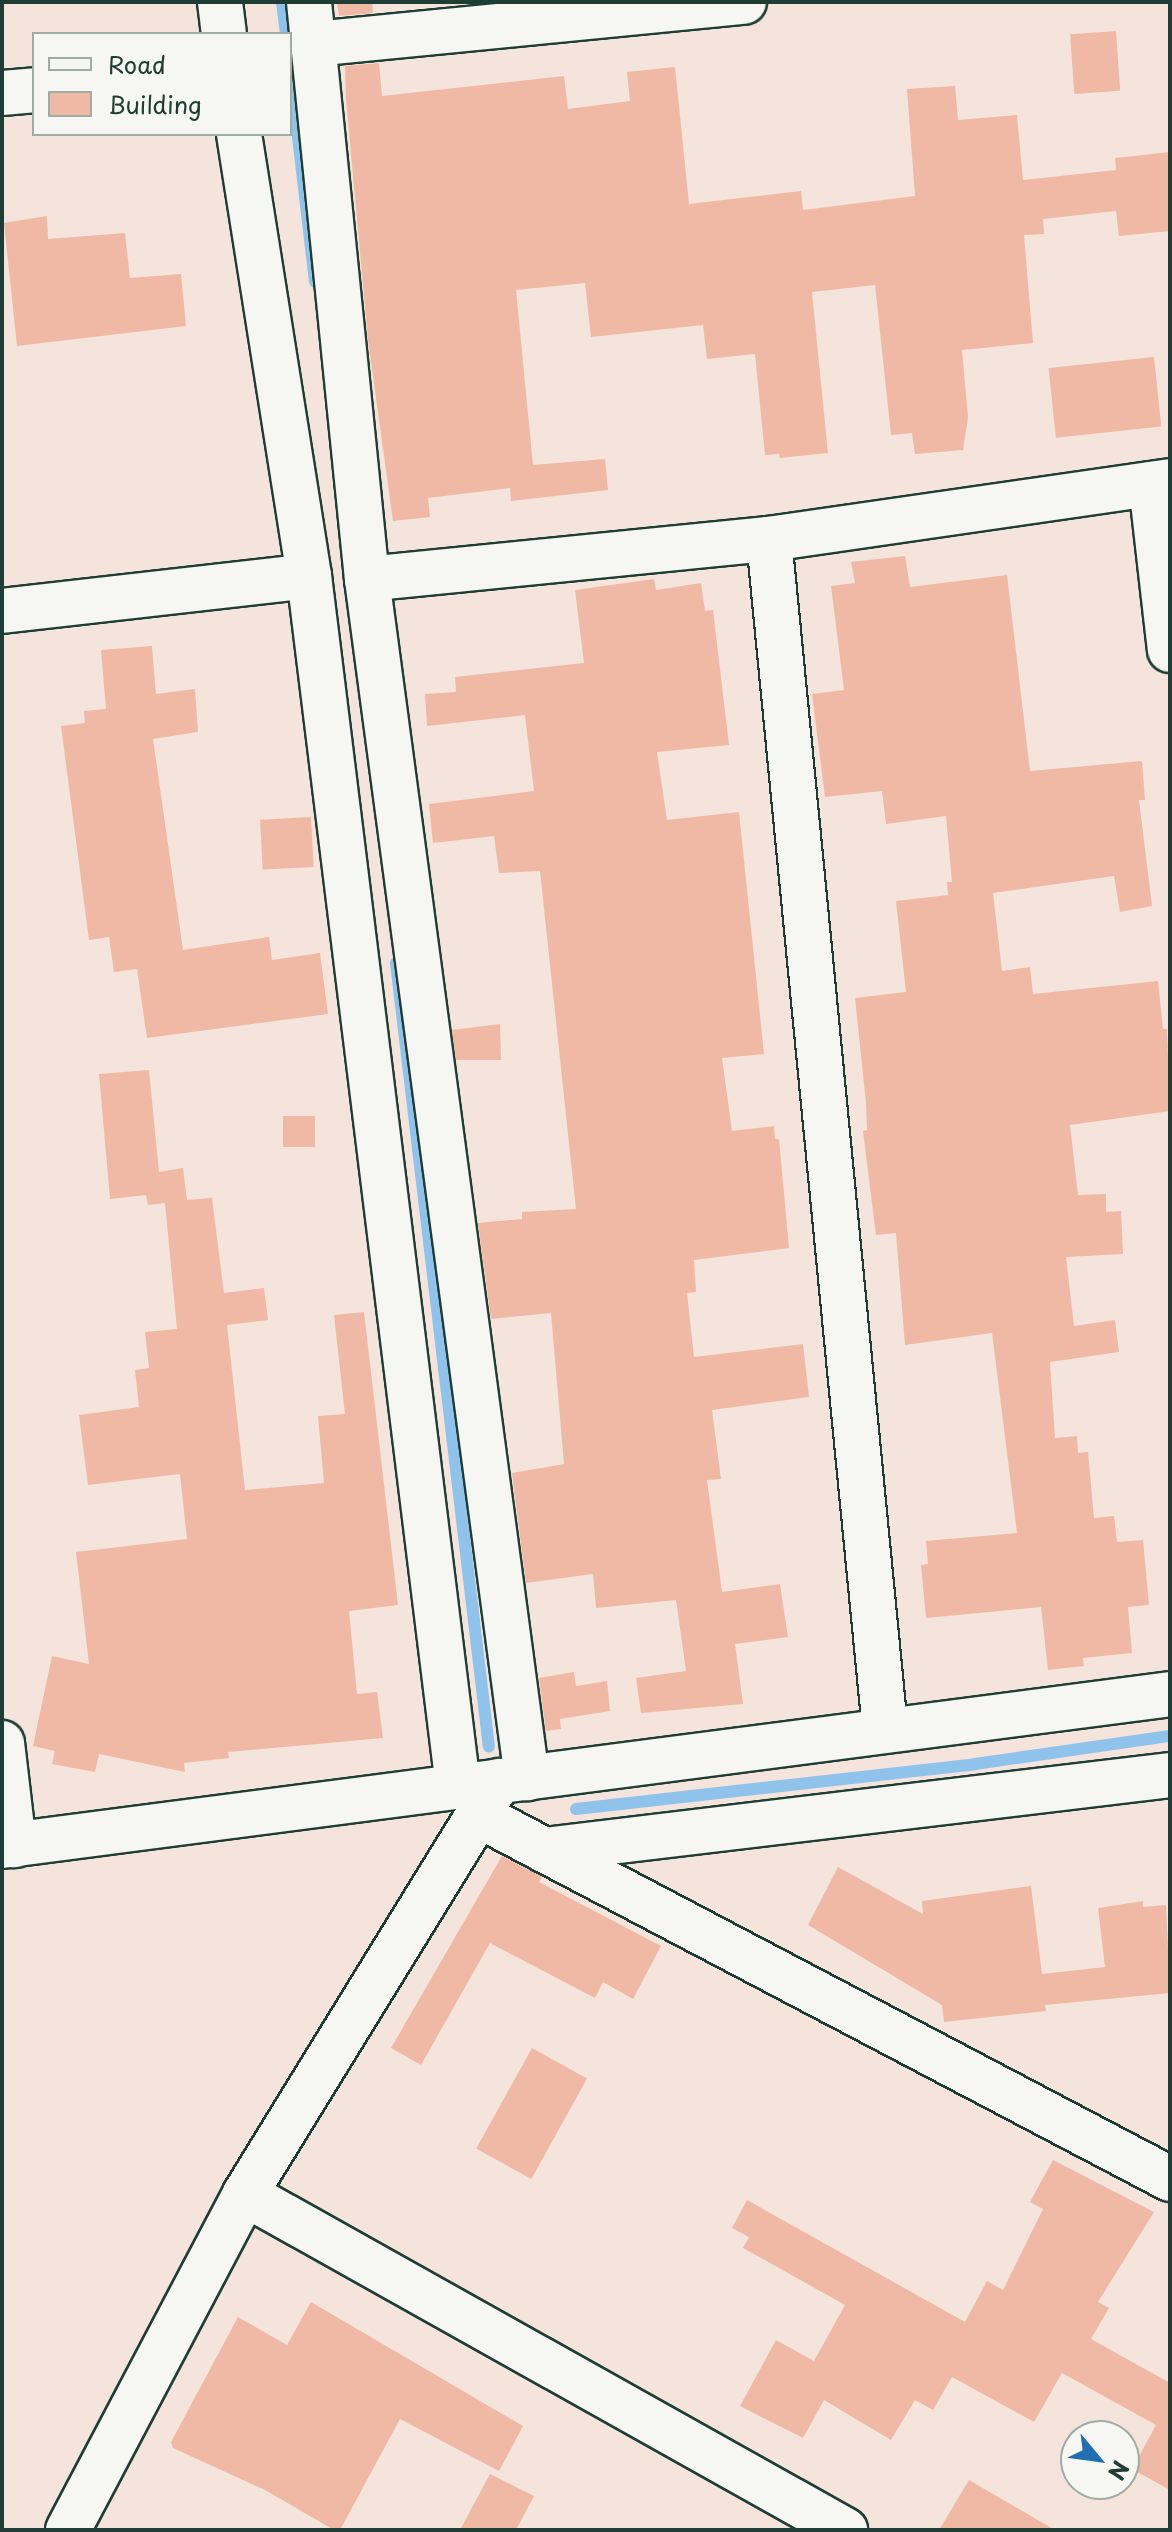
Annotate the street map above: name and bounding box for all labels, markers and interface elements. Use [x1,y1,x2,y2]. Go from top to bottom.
legend [32,32,292,136]
text: Road [108,46,166,82]
text: Building [108,86,202,122]
north arrow [1060,2420,1140,2500]
text: N [1101,2455,1138,2487]

